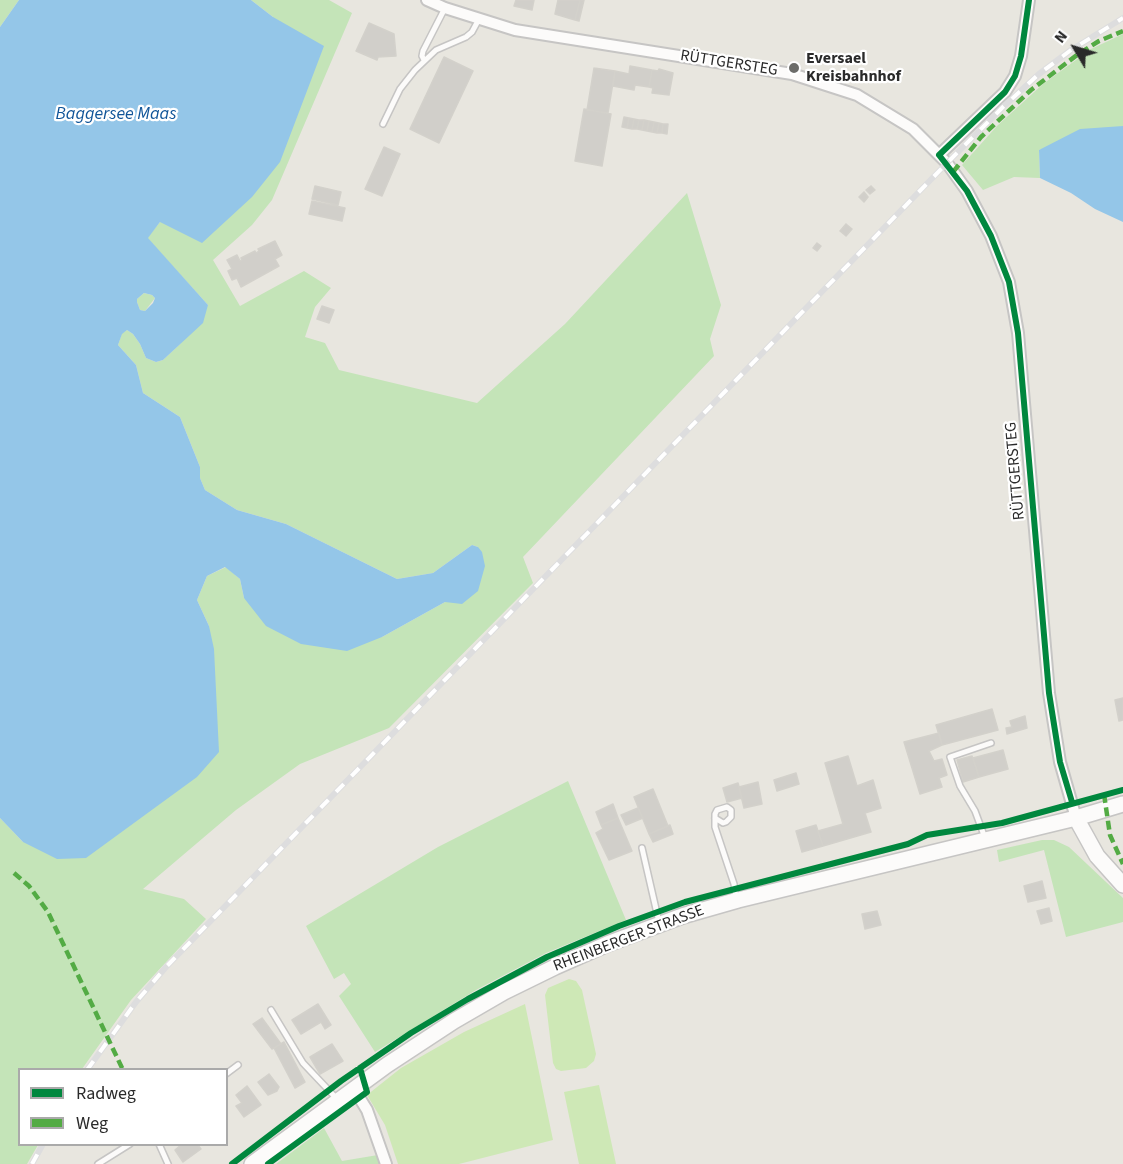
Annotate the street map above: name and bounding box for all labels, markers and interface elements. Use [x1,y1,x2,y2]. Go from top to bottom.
north arrow [1045,18,1105,78]
text: N [1049,26,1073,48]
street label: RÜTTGERSTEG [679,47,779,81]
place label: Eversael Kreisbahnhof [806,49,901,87]
marker: Eversael Kreisbahnhof [787,61,801,75]
water label: Baggersee Maas [56,104,176,126]
street label: RÜTTGERSTEG [1002,421,1030,521]
street label: RHEINBERGER STRASSE [551,901,707,977]
legend [18,1068,228,1146]
text: Radweg [76,1081,136,1106]
text: Weg [76,1111,108,1136]

